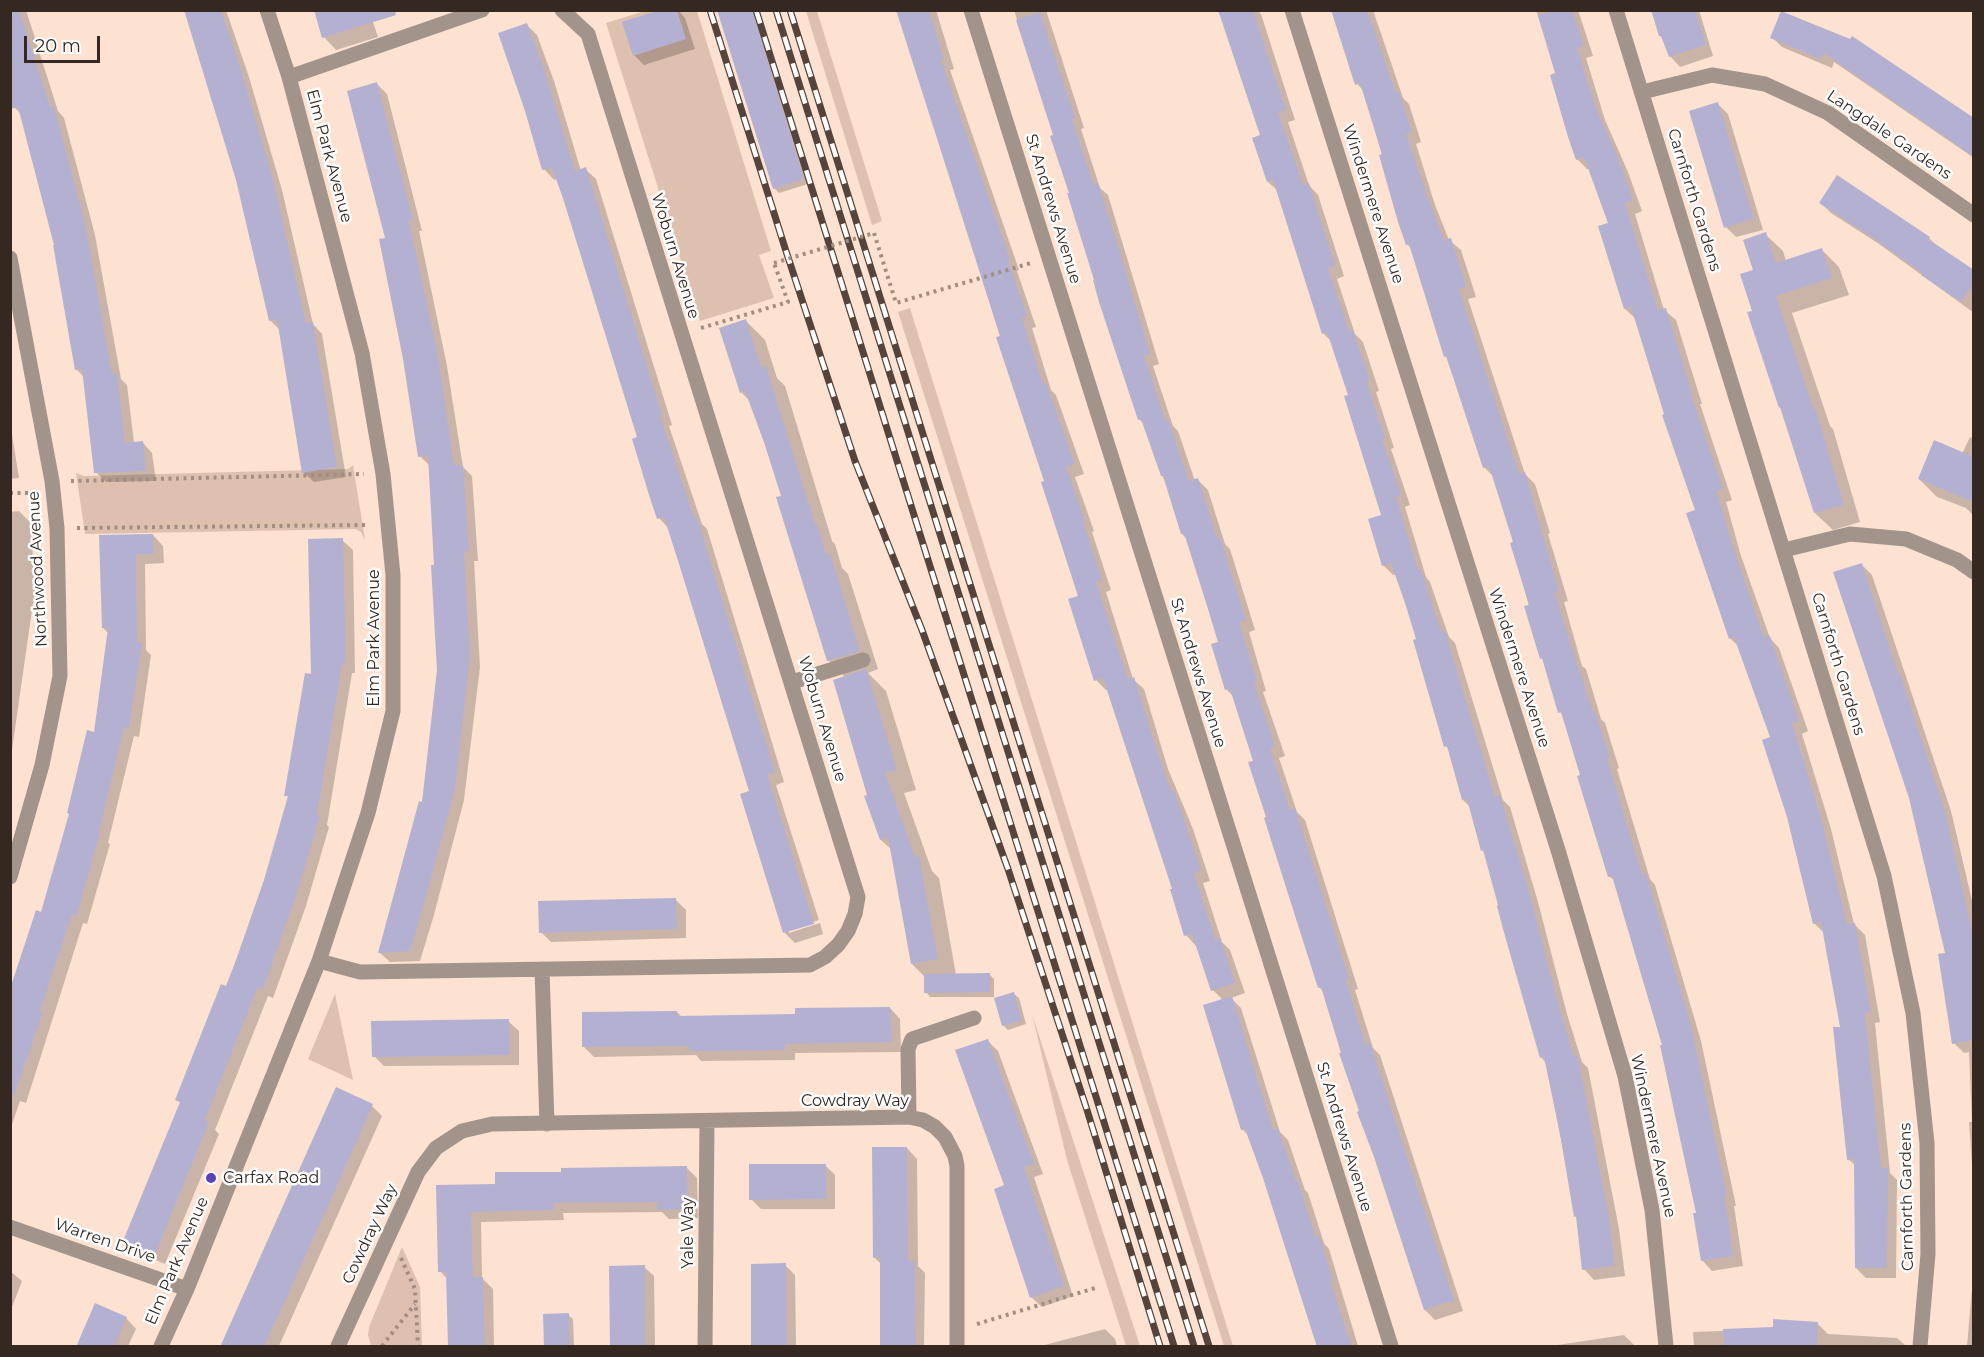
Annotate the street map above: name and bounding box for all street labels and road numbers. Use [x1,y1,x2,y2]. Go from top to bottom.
street label: Langdale Gardens [1823,86,1955,184]
street label: Elm Park Avenue [302,87,356,225]
street label: Windermere Avenue [1338,122,1408,286]
street label: Carnforth Gardens [1663,126,1725,274]
street label: St Andrews Avenue [1021,132,1085,286]
street label: Woburn Avenue [647,191,703,321]
street label: Northwood Avenue [24,491,52,647]
street label: Elm Park Avenue [364,569,384,707]
street label: Windermere Avenue [1484,586,1554,750]
street label: Carnforth Gardens [1807,590,1869,738]
street label: St Andrews Avenue [1166,596,1230,750]
street label: Woburn Avenue [794,654,850,784]
street label: Windermere Avenue [1626,1053,1680,1219]
street label: St Andrews Avenue [1312,1060,1376,1214]
street label: Cowdray Way [801,1091,909,1111]
street label: Carnforth Gardens [1896,1123,1918,1271]
street label: Cowdray Way [338,1181,402,1287]
street label: Elm Park Avenue [141,1194,213,1328]
street label: Yale Way [678,1197,698,1269]
street label: Warren Drive [52,1215,158,1267]

